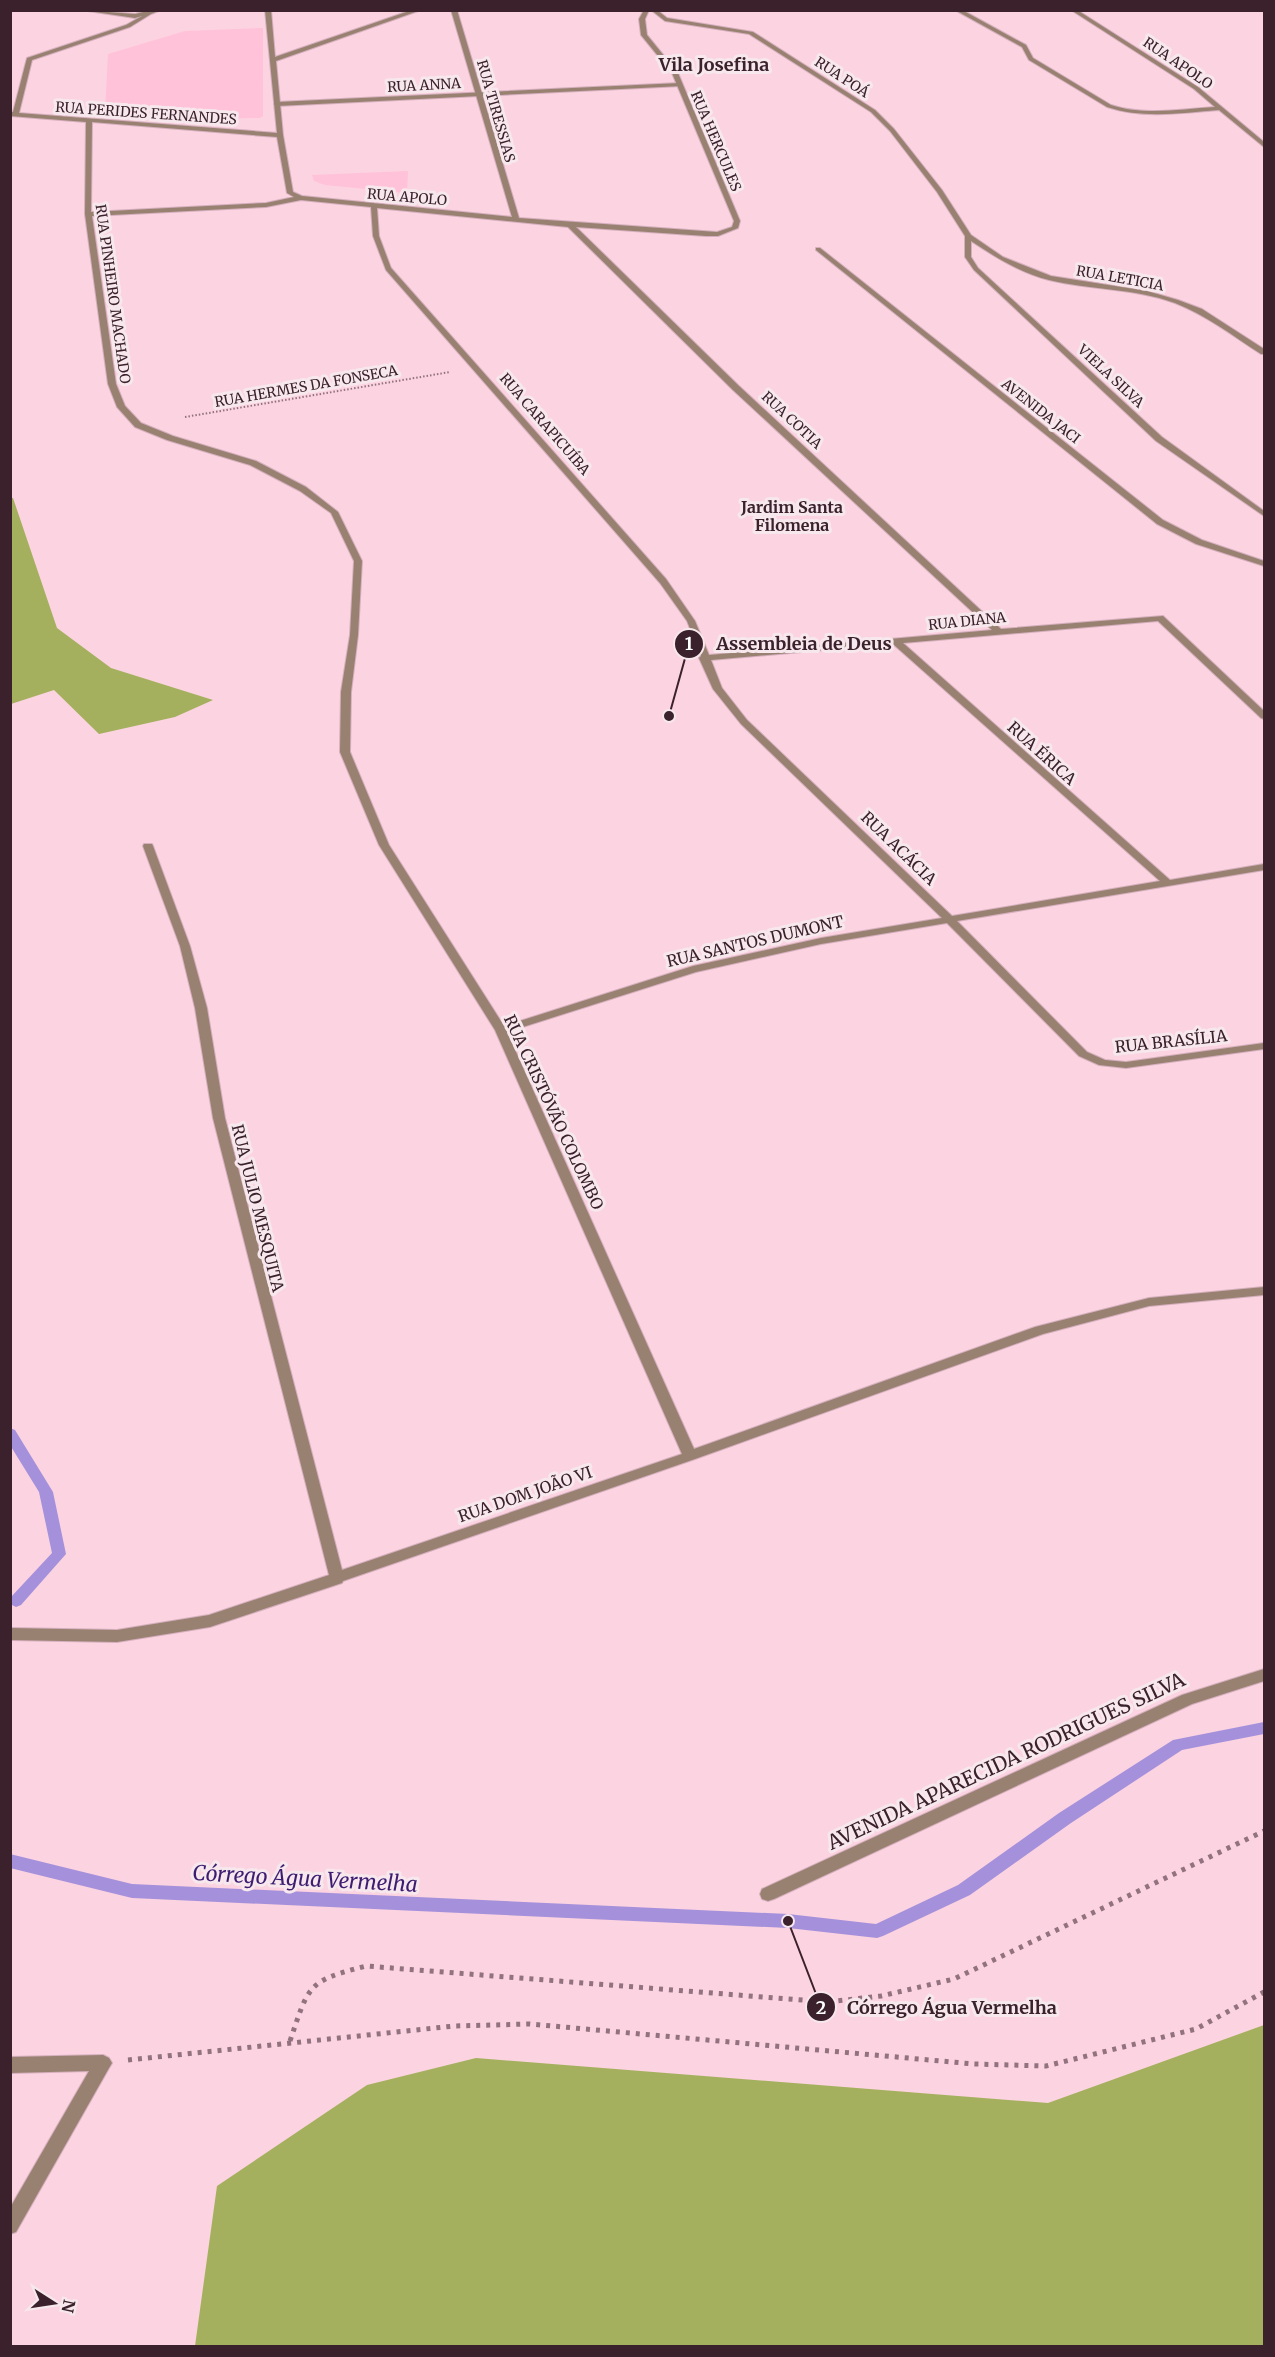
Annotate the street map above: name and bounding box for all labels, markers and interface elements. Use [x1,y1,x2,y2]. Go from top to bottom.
street label: RUA APOLO [1140,33,1216,93]
district label: Vila Josefina [658,53,769,76]
street label: RUA POÁ [811,53,873,101]
street label: RUA TIRESSIAS [473,58,519,164]
street label: RUA ANNA [387,74,461,96]
street label: RUA HERCULES [687,88,745,194]
street label: RUA PERIDES FERNANDES [55,98,237,128]
street label: RUA APOLO [366,185,448,209]
street label: RUA PINHEIRO MACHADO [91,203,135,385]
street label: RUA LETICIA [1075,261,1165,295]
street label: VIELA SILVA [1073,340,1148,411]
street label: RUA HERMES DA FONSECA [213,361,399,411]
street label: RUA CARAPICUÍBA [496,369,594,479]
street label: AVENIDA JACI [997,374,1084,447]
street label: RUA COTIA [758,387,826,453]
district label: Jardim Santa Filomena [740,497,843,535]
street label: RUA DIANA [927,608,1007,634]
callout: Assembleia de Deus [674,626,903,662]
text: 1 [685,632,693,655]
text: Assembleia de Deus [715,632,892,655]
street label: RUA ÉRICA [1004,717,1081,790]
street label: RUA ACÁCIA [857,807,941,889]
street label: RUA SANTOS DUMONT [665,911,845,971]
street label: RUA CRISTÓVÃO COLOMBO [500,1011,608,1213]
street label: RUA BRASÍLIA [1114,1025,1229,1057]
street label: RUA JULIO MESQUITA [228,1122,289,1295]
street label: RUA DOM JOÃO VI [455,1462,595,1526]
street label: AVENIDA APARECIDA RODRIGUES SILVA [822,1666,1189,1855]
water label: Córrego Água Vermelha [192,1858,418,1898]
callout: Córrego Água Vermelha [806,1989,1069,2025]
text: 2 [816,1996,826,2019]
text: Córrego Água Vermelha [847,1996,1057,2019]
north arrow [24,2273,84,2333]
text: N [58,2298,80,2315]

